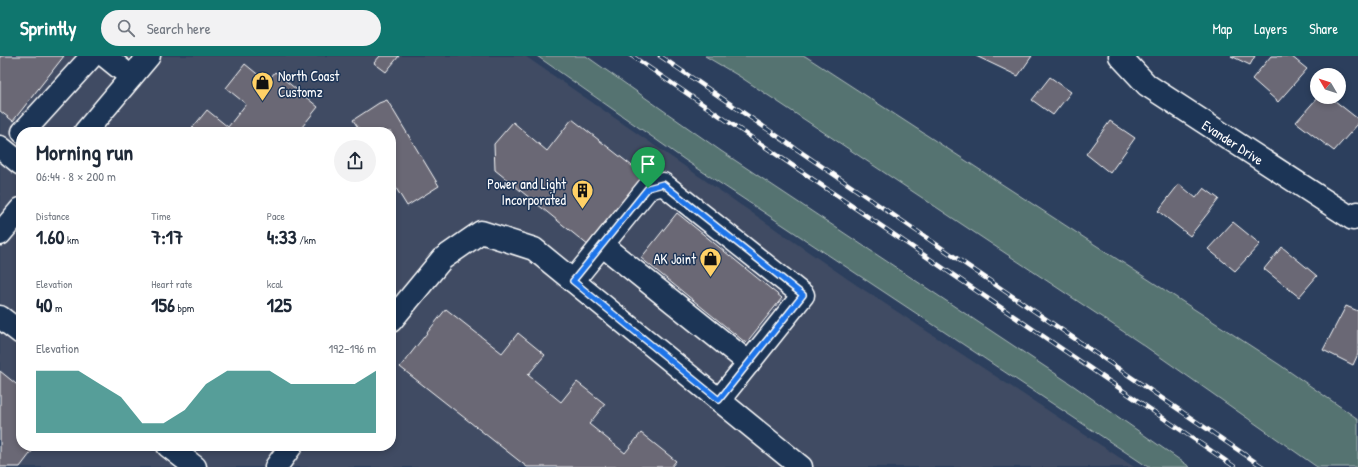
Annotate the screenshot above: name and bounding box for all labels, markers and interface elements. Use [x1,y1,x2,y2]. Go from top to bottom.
search box [101,10,381,46]
text: Sprintly [20,15,77,41]
icon: search [115,17,137,39]
text: Search here [147,18,211,39]
text: Map [1212,19,1232,38]
text: Layers [1254,19,1287,38]
text: Share [1309,19,1338,38]
place label: North Coast Customz [278,66,340,101]
north arrow [1310,68,1346,104]
map controls [1310,68,1346,104]
shop icon: North Coast Customz [249,70,275,103]
street label: Evander Drive [1199,115,1268,169]
text: Morning run [36,137,133,167]
button: share [334,140,376,182]
pin [631,147,665,188]
icon: arrive [637,153,659,175]
text: 06:44 · 8 × 200 m [36,167,116,185]
place label: Power and Light Incorporated [487,174,567,210]
building icon: Power and Light Incorporated [569,178,595,211]
text: Distance [36,209,70,223]
text: Time [151,209,171,223]
text: Pace [267,209,285,223]
text: 1.60 [36,223,64,250]
text: 7:17 [151,223,183,250]
text: 4:33 [267,223,297,250]
text: km [64,233,79,247]
text: /km [297,233,316,247]
shop icon: AK Joint [698,245,724,278]
place label: AK Joint [654,249,696,268]
text: Elevation [36,277,73,291]
text: Heart rate [151,277,192,291]
text: kcal [267,277,283,291]
text: 40 [36,291,52,318]
text: 156 [151,291,175,318]
text: 125 [267,291,292,318]
text: m [52,301,62,315]
text: bpm [175,301,194,315]
text: Elevation [36,339,79,357]
text: 192–196 m [328,339,376,357]

